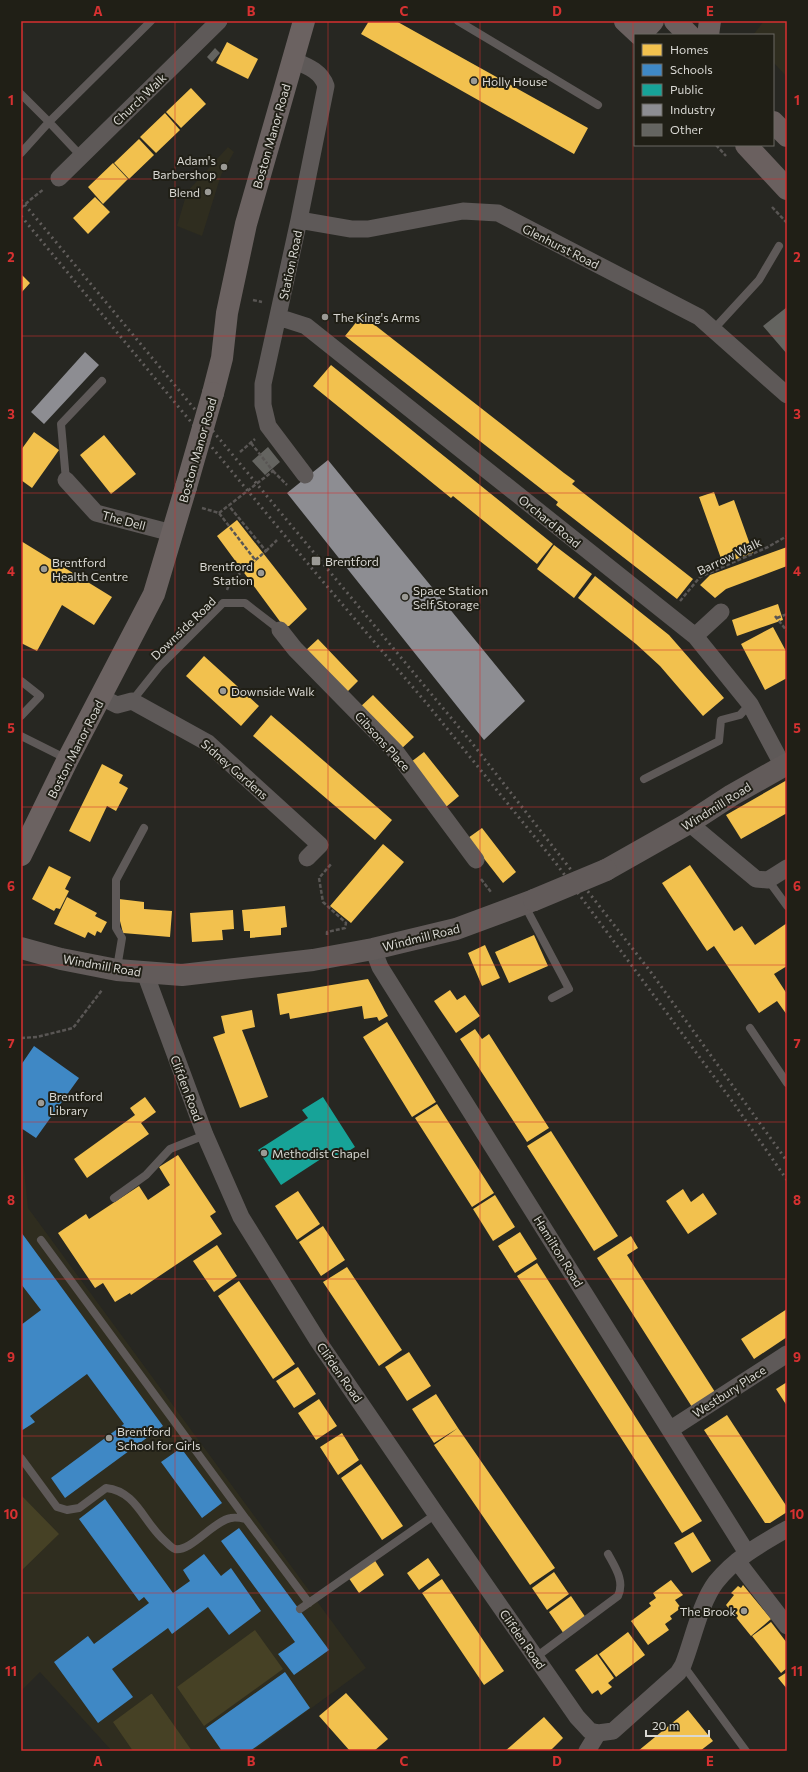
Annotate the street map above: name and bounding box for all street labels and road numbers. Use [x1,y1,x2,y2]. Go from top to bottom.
street label: Church Walk [109,70,169,128]
street label: Boston Manor Road [249,82,293,190]
street label: Glenhurst Road [520,221,602,271]
street label: Station Road [276,229,304,301]
street label: Boston Manor Road [175,396,219,504]
street label: Orchard Road [516,492,584,550]
street label: The Dell [101,507,147,533]
street label: Barrow Walk [695,534,764,578]
street label: Downside Road [148,594,218,662]
street label: Boston Manor Road [44,698,106,800]
street label: Gibsons Place [353,708,413,774]
street label: Sidney Gardens [199,736,271,802]
street label: Windmill Road [679,779,753,833]
street label: Windmill Road [381,921,461,953]
street label: Windmill Road [62,951,142,979]
street label: Clifden Road [168,1053,206,1123]
street label: Hamilton Road [532,1213,586,1289]
street label: Clifden Road [314,1340,366,1404]
street label: Westbury Place [690,1362,768,1420]
street label: Clifden Road [497,1607,549,1671]

